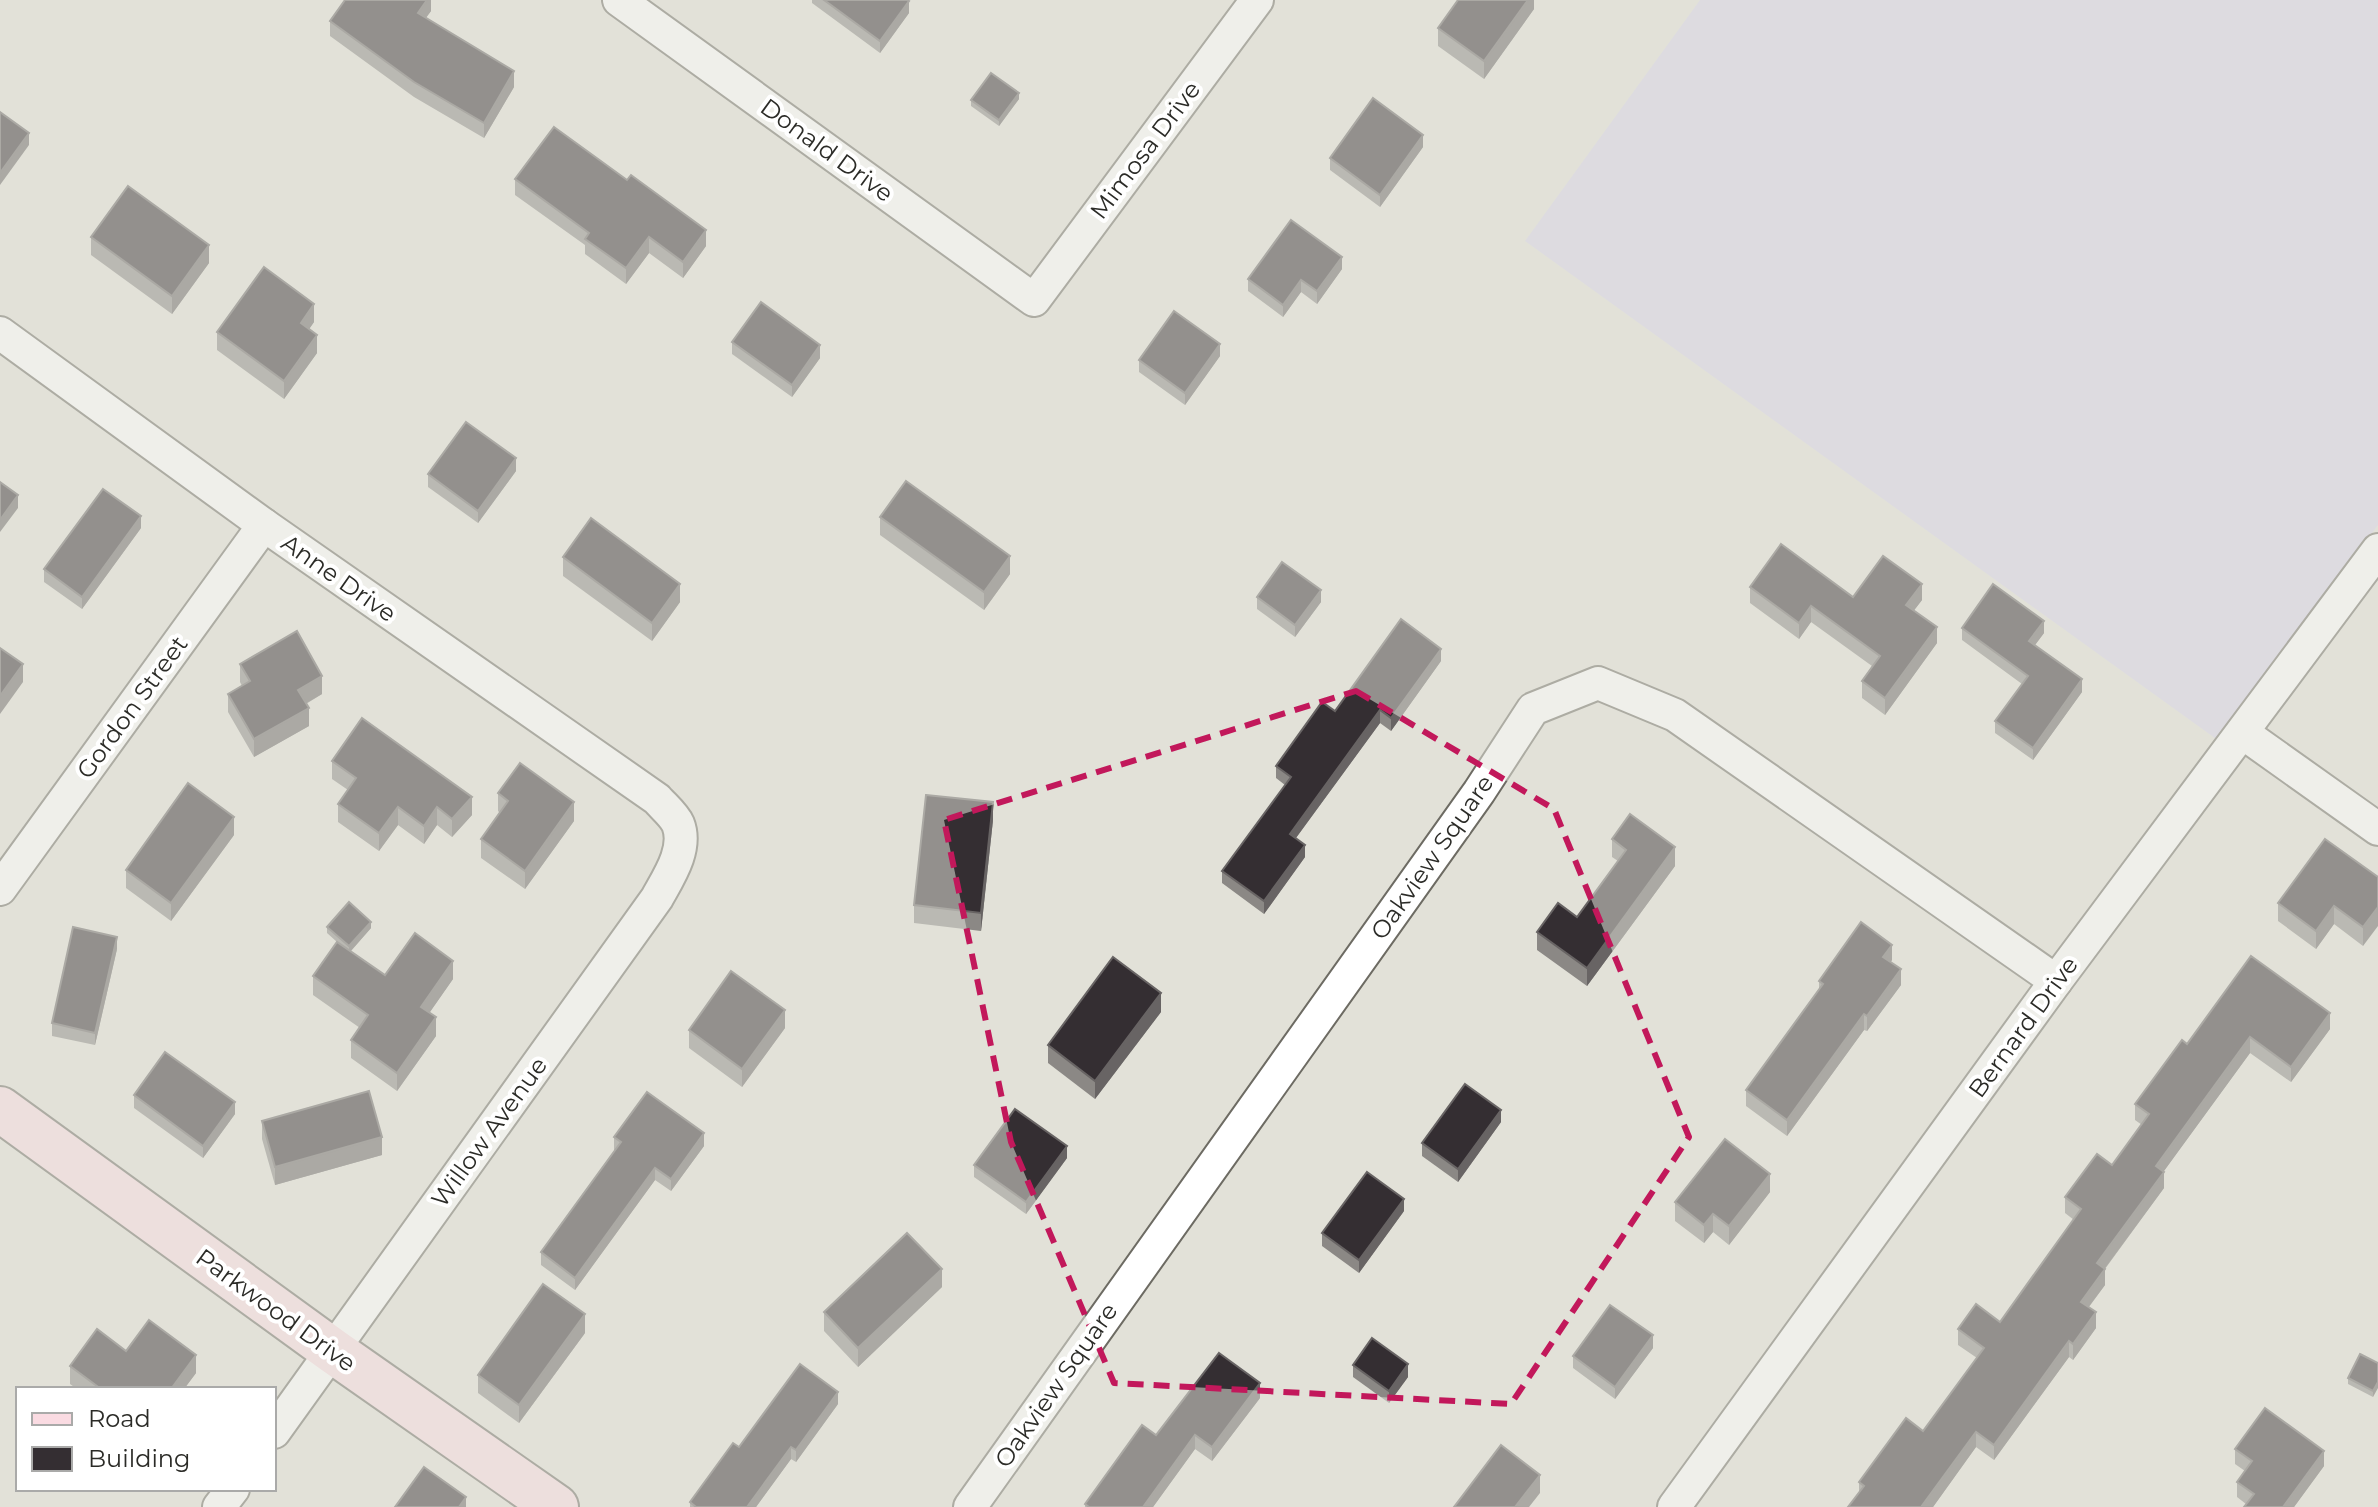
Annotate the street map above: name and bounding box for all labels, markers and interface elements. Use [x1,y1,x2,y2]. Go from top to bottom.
street label: Mimosa Drive [1084,75,1206,225]
street label: Donald Drive [755,92,899,208]
street label: Anne Drive [276,528,402,628]
street label: Gordon Street [71,630,194,784]
street label: Oakview Square [1364,769,1500,945]
street label: Bernard Drive [1962,951,2084,1103]
street label: Willow Avenue [425,1051,553,1213]
street label: Parkwood Drive [190,1242,362,1378]
street label: Oakview Square [988,1297,1124,1473]
legend [16,1387,276,1491]
text: Road [88,1404,151,1433]
text: Building [88,1444,191,1473]

